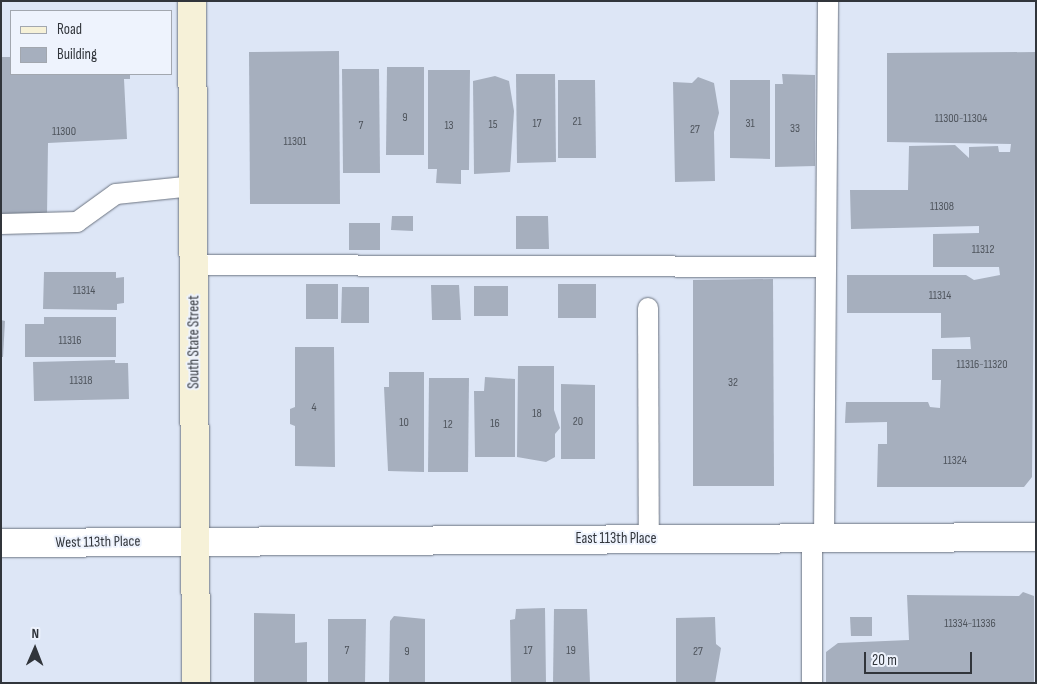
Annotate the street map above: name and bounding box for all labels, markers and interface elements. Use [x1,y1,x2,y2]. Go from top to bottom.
legend [10,10,172,75]
text: Road [57,20,82,39]
text: Building [57,45,97,64]
house number: 9 [402,111,408,125]
house number: 11300-11304 [935,112,987,126]
house number: 21 [572,115,582,129]
house number: 17 [533,117,541,131]
house number: 31 [745,117,755,131]
house number: 15 [488,118,498,132]
house number: 7 [359,119,363,133]
house number: 13 [444,119,454,133]
house number: 33 [790,122,800,136]
house number: 27 [690,123,700,137]
house number: 11300 [52,125,76,139]
house number: 11301 [284,135,306,149]
house number: 11308 [930,200,954,214]
house number: 11312 [972,243,994,257]
house number: 11314 [73,284,95,298]
house number: 11314 [929,289,951,303]
street label: South State Street [185,295,203,389]
house number: 11316 [59,334,81,348]
house number: 11316-11320 [956,358,1008,372]
house number: 11318 [70,374,92,388]
house number: 32 [728,376,738,390]
house number: 4 [311,401,317,415]
house number: 18 [532,407,542,421]
house number: 20 [573,415,583,429]
house number: 10 [399,416,409,430]
house number: 16 [490,417,500,431]
house number: 12 [443,418,453,432]
house number: 11324 [943,454,967,468]
street label: East 113th Place [575,530,657,548]
street label: West 113th Place [55,532,141,552]
house number: 11334-11336 [944,617,996,631]
north arrow [10,624,60,674]
text: N [31,625,39,642]
scale bar [867,642,974,674]
house number: 7 [345,644,349,658]
house number: 17 [524,644,532,658]
house number: 19 [566,644,576,658]
house number: 9 [404,645,410,659]
house number: 27 [693,645,703,659]
text: 20 m [872,651,897,670]

